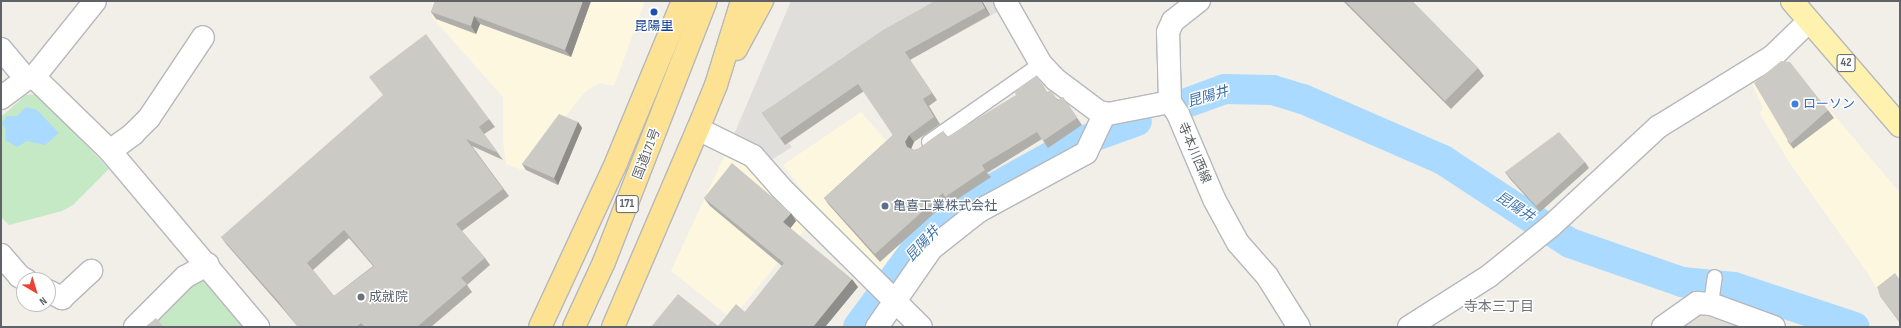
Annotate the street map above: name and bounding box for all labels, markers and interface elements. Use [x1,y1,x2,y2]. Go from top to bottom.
marker: 昆陽里 [649,7,659,17]
place label: 昆陽里 [635,18,673,34]
road number: 42 [1836,53,1856,73]
water label: 昆陽井 [1185,83,1231,111]
place label: ローソン [1803,96,1855,112]
marker: ローソン [1790,99,1800,109]
street label: 寺本川西線 [1174,120,1214,186]
street label: 国道171号 [630,126,664,182]
water label: 昆陽井 [1493,189,1537,225]
road number: 171 [615,194,639,214]
place label: 亀喜工業株式会社 [893,198,997,214]
marker: 亀喜工業株式会社 [880,201,890,211]
water label: 昆陽井 [903,223,943,265]
north arrow [16,272,56,312]
place label: 成就院 [369,289,408,305]
marker: 成就院 [356,292,366,302]
text: N [37,294,49,308]
district label: 寺本三丁目 [1464,299,1534,315]

